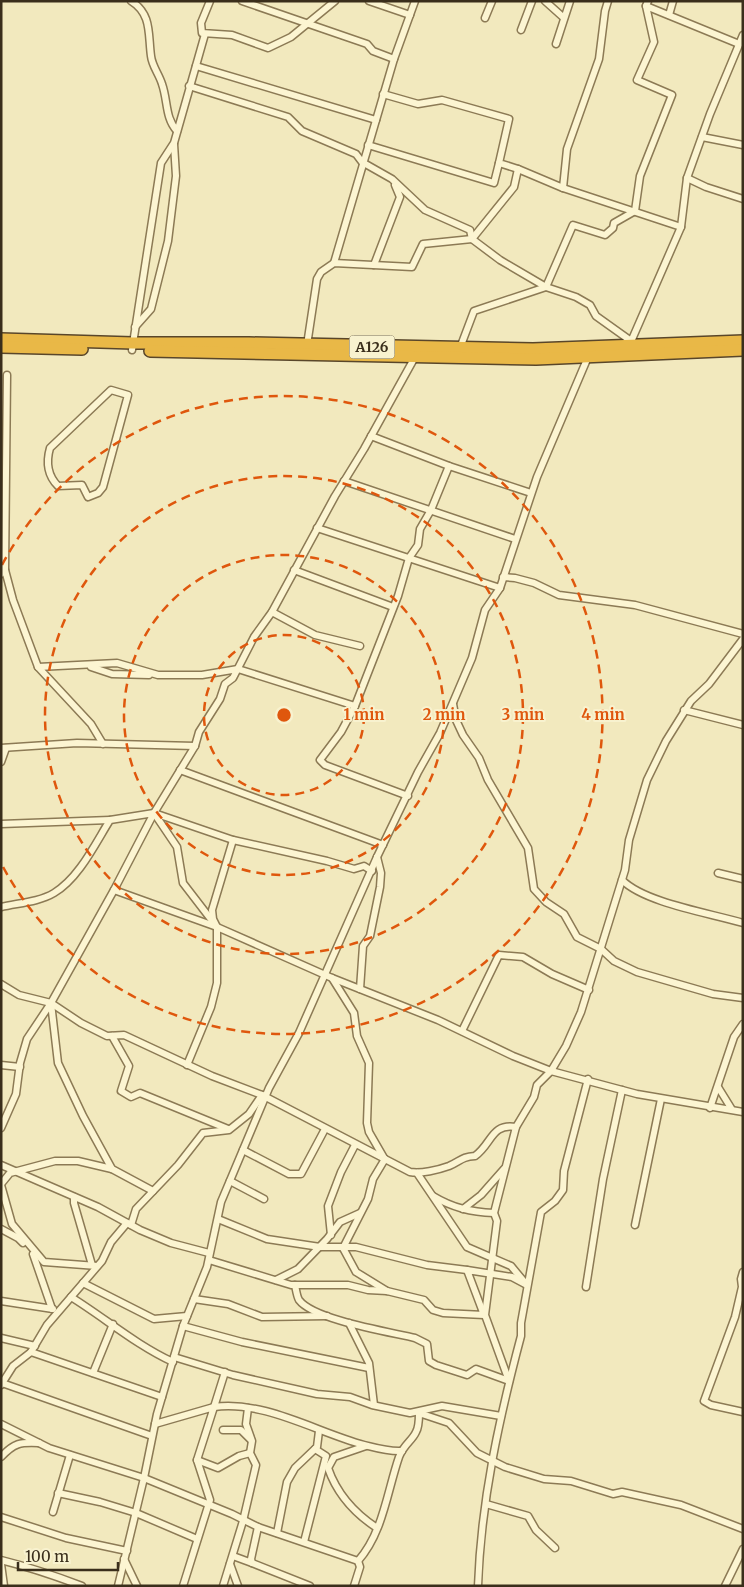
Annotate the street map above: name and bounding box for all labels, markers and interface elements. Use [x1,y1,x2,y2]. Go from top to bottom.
road number: A126 [350,336,394,358]
text: 1 min [344,705,384,724]
text: 2 min [423,705,465,724]
text: 3 min [502,705,544,724]
text: 4 min [581,705,625,724]
centre of rings [275,706,293,724]
scale bar [18,1540,118,1572]
text: 100 m [25,1547,69,1566]

